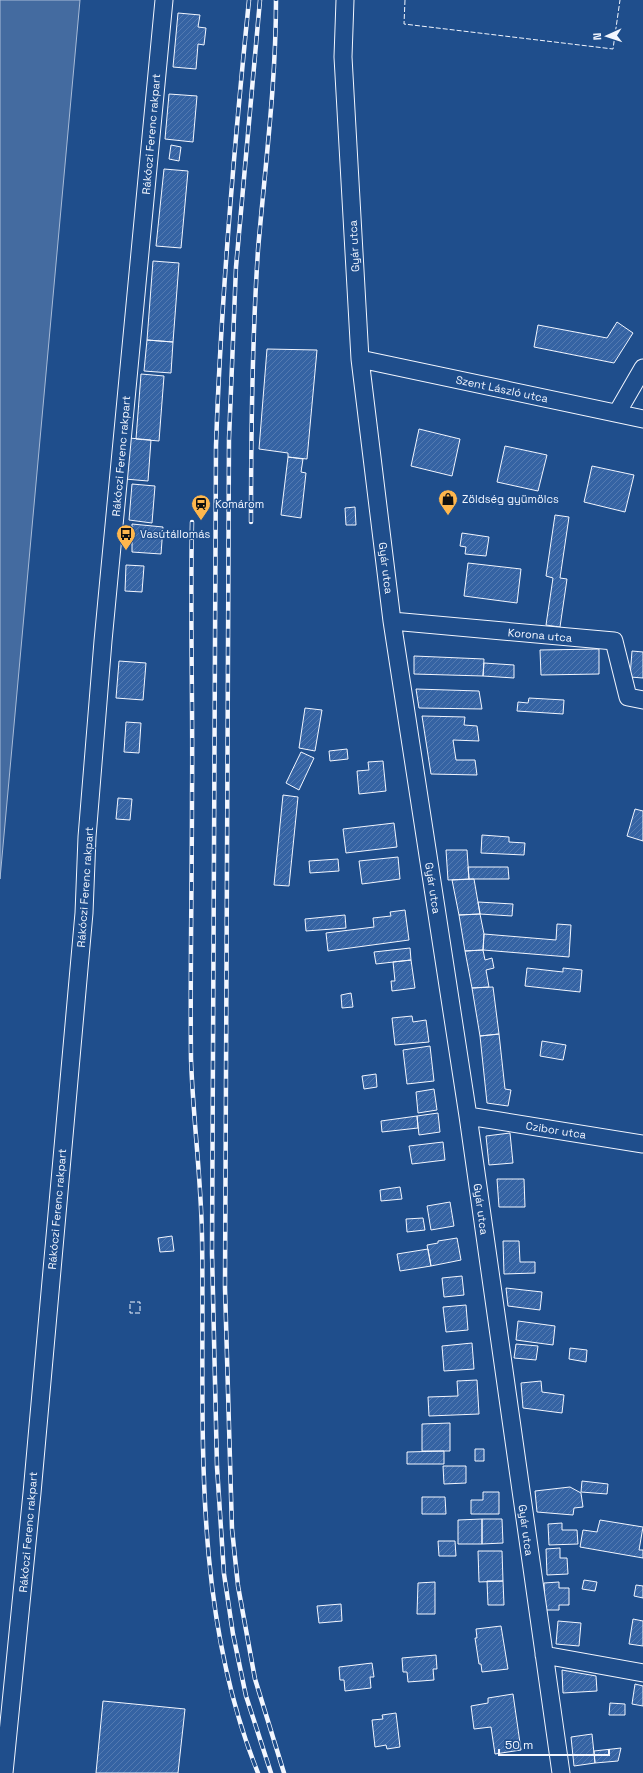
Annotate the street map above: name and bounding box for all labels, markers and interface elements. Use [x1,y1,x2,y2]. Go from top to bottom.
north arrow [587,16,627,56]
text: N [590,32,604,41]
street label: Rákóczi Ferenc rakpart [139,73,163,195]
street label: Gyár utca [346,219,362,272]
street label: Szent László utca [455,372,550,406]
street label: Rákóczi Ferenc rakpart [109,395,133,517]
shop icon: Zöldség gyümölcs [437,488,459,516]
place label: Zöldség gyümölcs [462,492,559,506]
station icon: Komárom [190,493,212,521]
place label: Komárom [215,497,264,511]
bus stop icon: Vasútállomás [115,523,137,551]
place label: Vasútállomás [140,527,211,541]
street label: Gyár utca [376,541,396,595]
street label: Korona utca [507,625,573,645]
street label: Rákóczi Ferenc rakpart [74,826,96,948]
street label: Gyár utca [422,861,444,915]
street label: Czibor utca [525,1118,588,1142]
street label: Rákóczi Ferenc rakpart [45,1148,69,1270]
street label: Gyár utca [470,1182,492,1236]
street label: Rákóczi Ferenc rakpart [16,1471,40,1593]
street label: Gyár utca [515,1503,537,1557]
scale bar [499,1731,609,1757]
text: 50 m [505,1737,533,1753]

